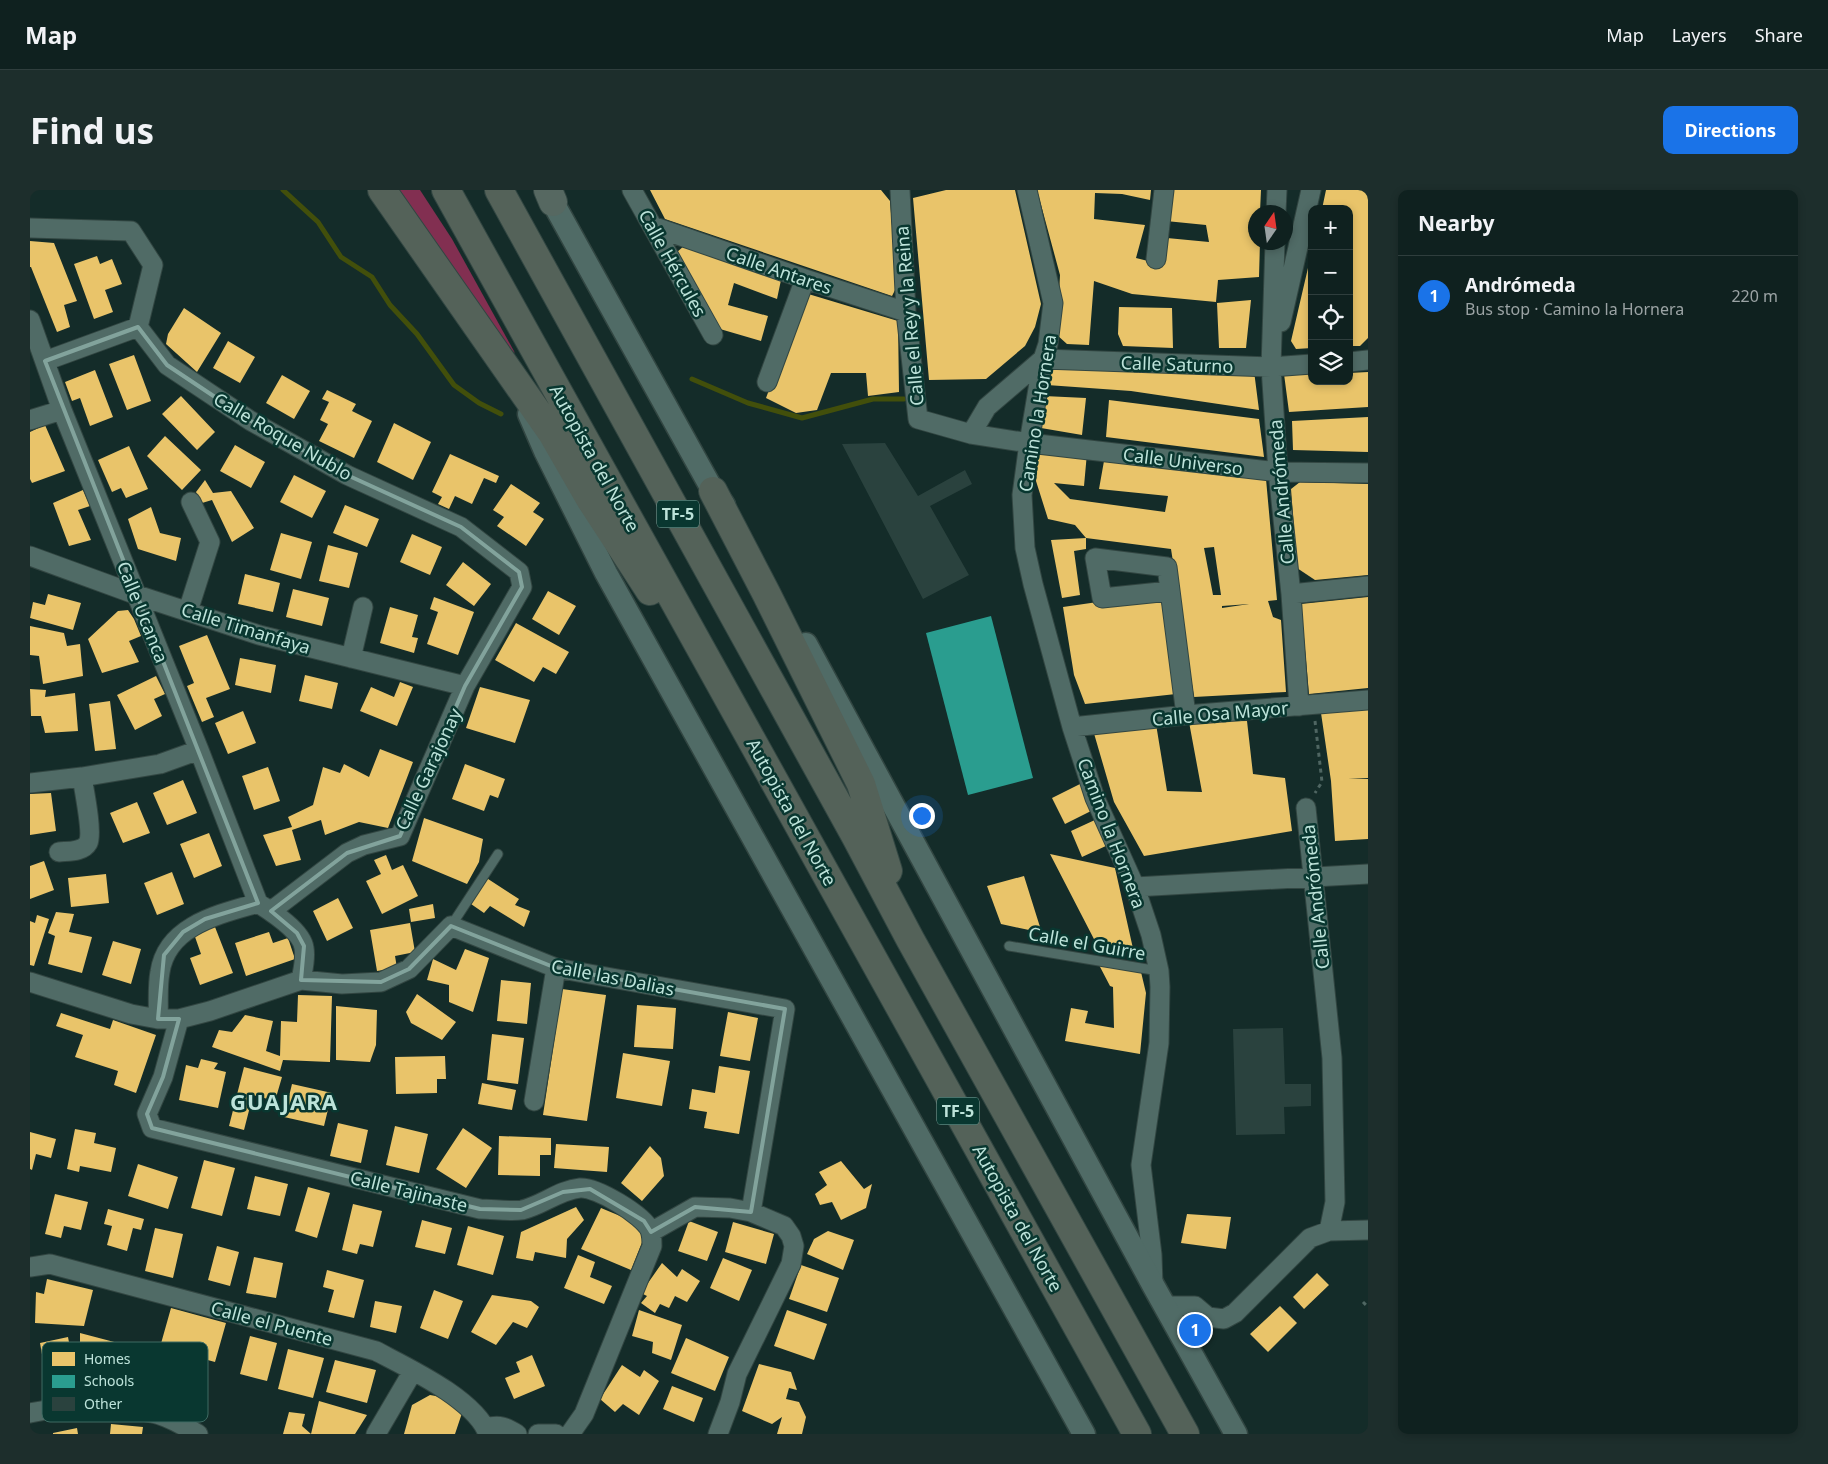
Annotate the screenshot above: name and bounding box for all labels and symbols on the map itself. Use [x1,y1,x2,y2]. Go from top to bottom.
street label: Calle Hércules [634,205,712,321]
north arrow [1248,205,1293,250]
street label: Calle el Rey y la Reina [889,225,929,407]
street label: Calle Antares [723,241,835,299]
street label: Camino la Hornera [1013,333,1061,493]
street label: Calle Saturno [1120,350,1234,378]
street label: Autopista del Norte [545,380,645,536]
street label: Calle Roque Nublo [209,387,357,485]
street label: Calle Andrómeda [1263,419,1299,565]
street label: Calle Universo [1122,442,1244,480]
road number: TF-5 [657,500,699,528]
street label: Calle Ucanca [112,558,174,666]
street label: Calle Timanfaya [178,597,314,659]
street label: Calle Osa Mayor [1151,695,1290,731]
street label: Calle Garajonay [389,703,467,834]
street label: Autopista del Norte [742,734,842,890]
street label: Camino la Hornera [1072,754,1152,912]
your location [909,803,935,829]
street label: Calle Andrómeda [1295,823,1335,971]
street label: Calle el Guirre [1027,921,1147,965]
street label: Calle las Dalias [549,953,677,1001]
district label: GUAJARA [230,1086,338,1116]
road number: TF-5 [937,1098,979,1124]
street label: Autopista del Norte [968,1140,1068,1296]
street label: Calle Tajinaste [348,1165,470,1217]
street label: Calle el Puente [209,1295,335,1351]
pin: 1 [1179,1311,1211,1349]
legend [42,1342,208,1422]
text: Homes [84,1349,131,1368]
text: Schools [84,1371,135,1390]
text: Other [84,1394,123,1413]

